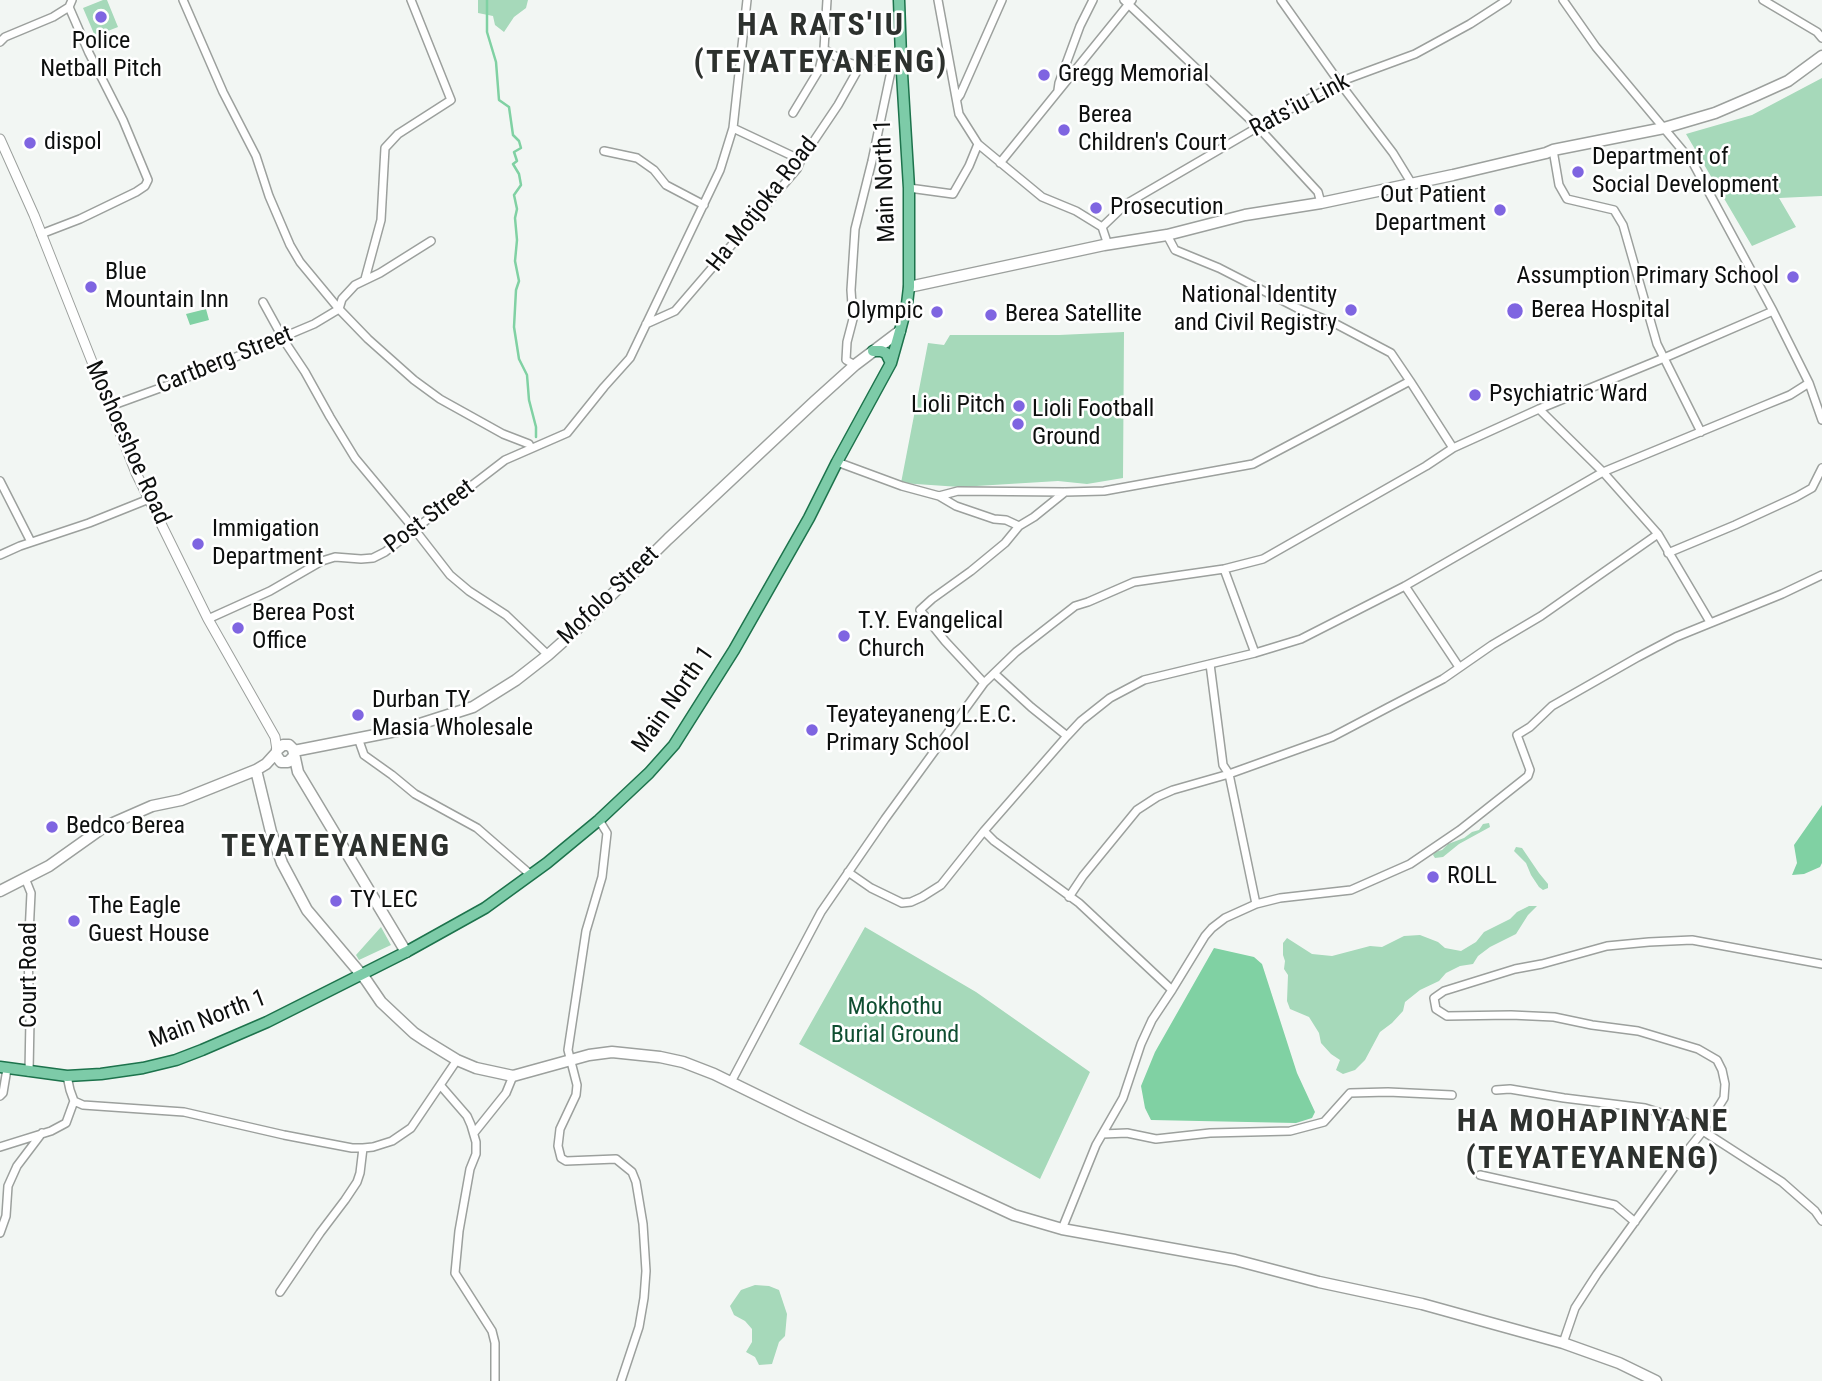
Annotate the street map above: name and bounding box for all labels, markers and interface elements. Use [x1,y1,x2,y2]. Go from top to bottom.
district label: HA RATS'IU (TEYATEYANENG) [695,8,947,83]
marker: Police Netball Pitch [93,9,109,25]
place label: Police Netball Pitch [40,28,162,84]
place label: Gregg Memorial [1058,61,1209,89]
marker: Gregg Memorial [1036,67,1052,83]
street label: Rats'iu Link [1245,68,1355,144]
place label: Berea Children's Court [1078,102,1227,158]
street label: Main North 1 [869,119,903,243]
marker: Berea Children's Court [1056,122,1072,138]
place label: dispol [44,129,102,157]
street label: Ha Motjoka Road [702,132,824,278]
marker: dispol [22,135,38,151]
place label: Department of Social Development [1592,144,1779,200]
marker: Department of Social Development [1570,164,1586,180]
place label: Out Patient Department [1375,182,1486,238]
place label: Prosecution [1110,194,1224,222]
marker: Prosecution [1088,200,1104,216]
marker: Out Patient Department [1492,202,1508,218]
place label: Blue Mountain Inn [105,259,229,315]
place label: Assumption Primary School [1517,263,1779,291]
marker: Assumption Primary School [1785,269,1801,285]
marker: Blue Mountain Inn [83,279,99,295]
place label: National Identity and Civil Registry [1174,282,1337,338]
place label: Berea Hospital [1531,297,1670,325]
place label: Olympic [847,298,923,326]
place label: Berea Satellite [1005,301,1142,329]
marker: Berea Hospital [1505,301,1525,321]
marker: National Identity and Civil Registry [1343,302,1359,318]
marker: Olympic [929,304,945,320]
marker: Berea Satellite [983,307,999,323]
street label: Cartberg Street [153,321,297,401]
street label: Moshoeshoe Road [78,357,176,529]
place label: Psychiatric Ward [1489,381,1648,409]
marker: Psychiatric Ward [1467,387,1483,403]
place label: Lioli Pitch [911,392,1005,420]
place label: Lioli Football Ground [1032,396,1154,452]
marker: Lioli Pitch [1011,398,1027,414]
marker: Lioli Football Ground [1010,416,1026,432]
street label: Post Street [379,474,481,560]
place label: Immigation Department [212,516,323,572]
marker: Immigation Department [190,536,206,552]
street label: Mofolo Street [553,541,665,651]
place label: Berea Post Office [252,600,355,656]
place label: T.Y. Evangelical Church [858,608,1003,664]
marker: Berea Post Office [230,620,246,636]
marker: T.Y. Evangelical Church [836,628,852,644]
street label: Main North 1 [627,641,721,759]
place label: Durban TY Masia Wholesale [372,687,533,743]
place label: Teyateyaneng L.E.C. Primary School [826,702,1017,758]
marker: Durban TY Masia Wholesale [350,707,366,723]
marker: Teyateyaneng L.E.C. Primary School [804,722,820,738]
place label: Bedco Berea [66,813,185,841]
marker: Bedco Berea [44,819,60,835]
district label: TEYATEYANENG [222,829,450,867]
place label: ROLL [1447,863,1497,891]
marker: ROLL [1425,869,1441,885]
place label: TY LEC [350,887,418,915]
place label: The Eagle Guest House [88,893,209,949]
marker: TY LEC [328,893,344,909]
marker: The Eagle Guest House [66,913,82,929]
street label: Court Road [16,922,44,1028]
street label: Main North 1 [145,984,271,1056]
park label: Mokhothu Burial Ground [831,994,959,1050]
district label: HA MOHAPINYANE (TEYATEYANENG) [1459,1104,1727,1179]

